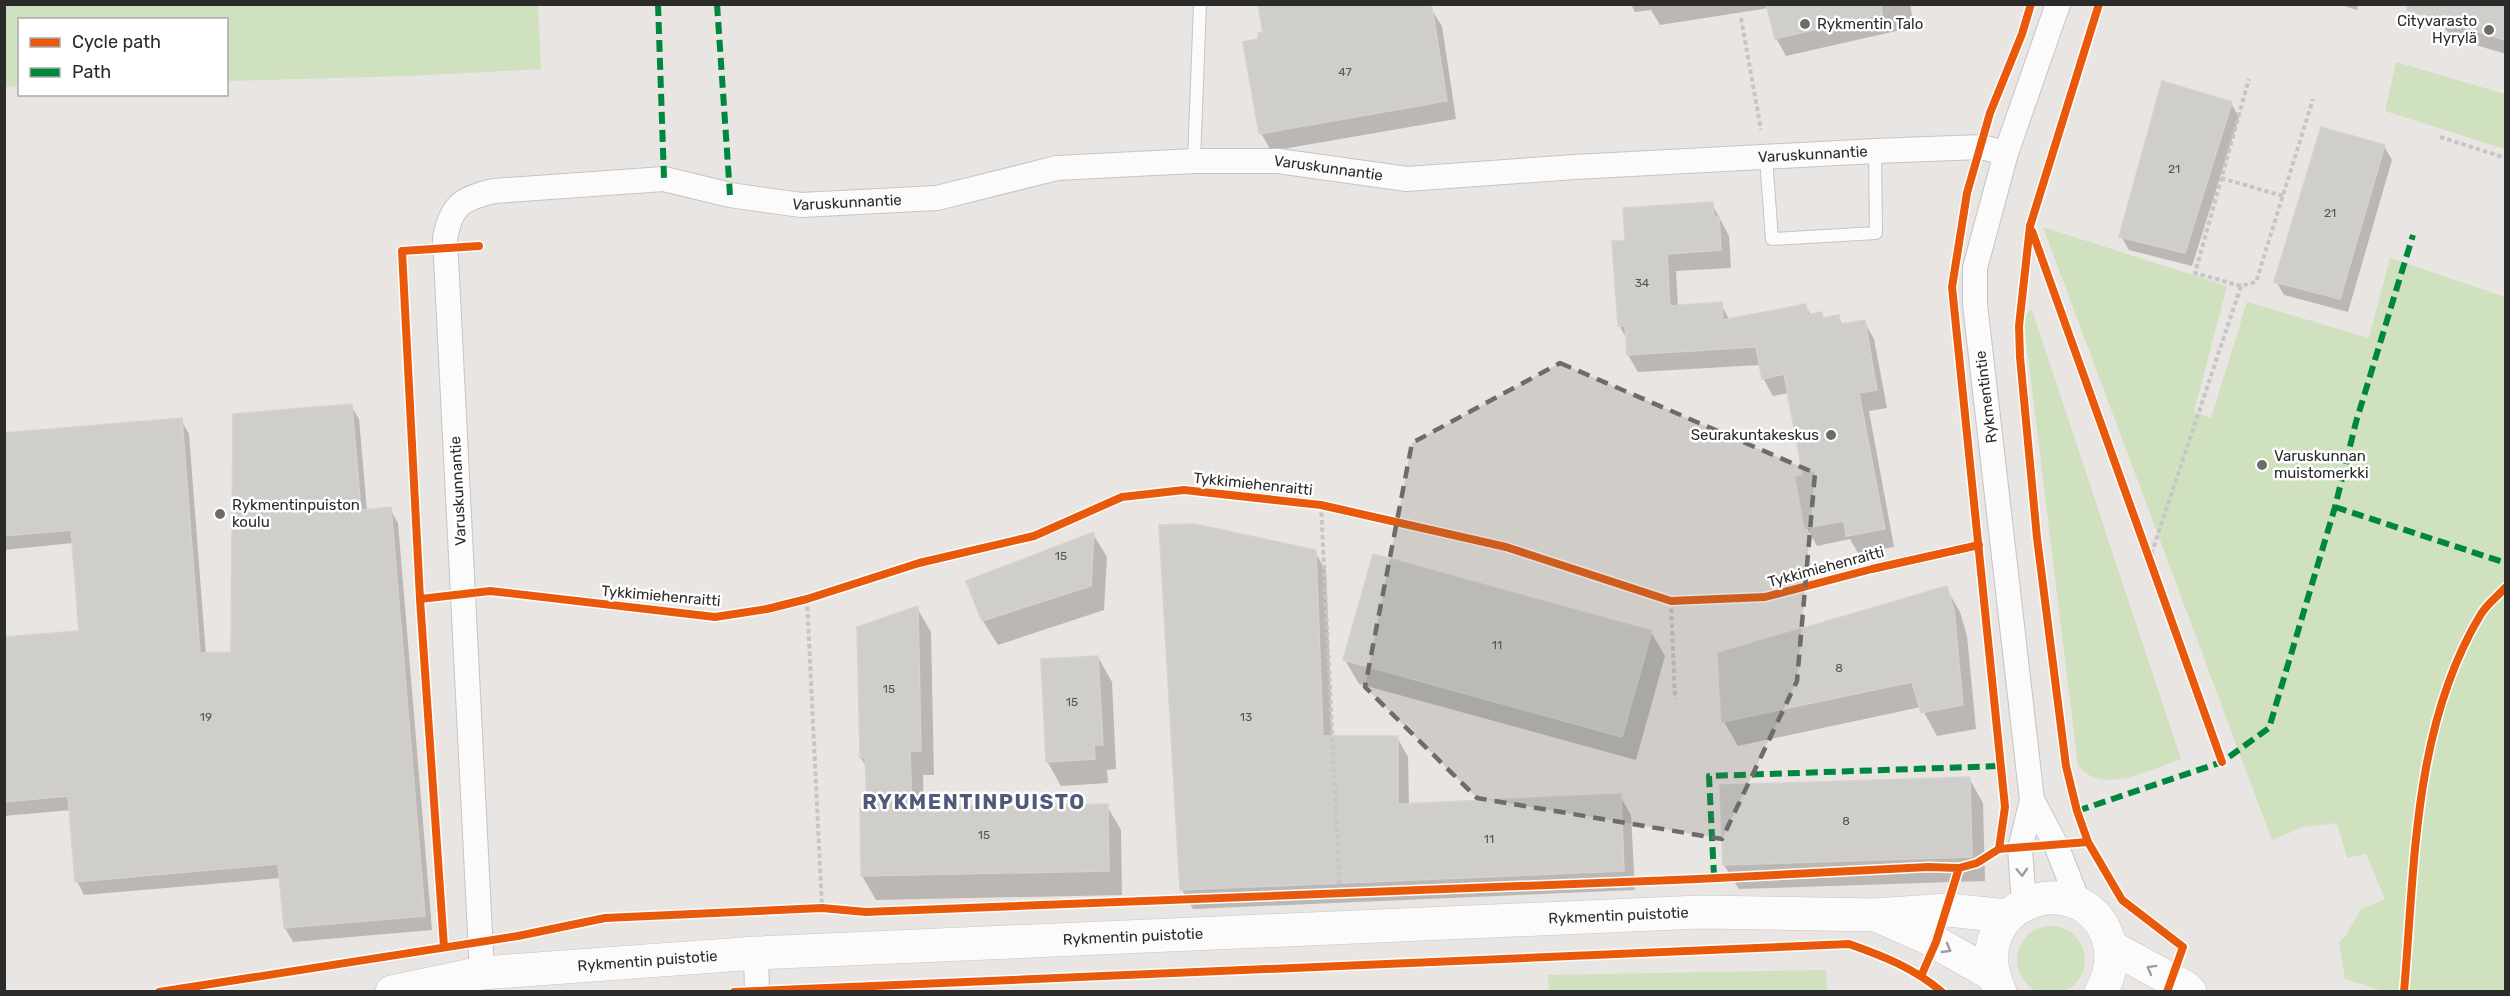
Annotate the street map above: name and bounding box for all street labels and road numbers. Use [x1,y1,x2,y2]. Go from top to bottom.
street label: Varuskunnantie [1758,142,1868,166]
street label: Varuskunnantie [1273,152,1384,185]
street label: Varuskunnantie [791,191,902,214]
street label: Rykmentintie [1971,350,2001,444]
street label: Varuskunnantie [446,436,470,546]
street label: Tykkimiehenraitti [1193,469,1313,499]
street label: Tykkimiehenraitti [1766,543,1886,591]
street label: Tykkimiehenraitti [601,582,721,610]
street label: Rykmentin puistotie [1548,904,1689,928]
street label: Rykmentin puistotie [1062,925,1204,949]
street label: Rykmentin puistotie [577,947,718,975]

